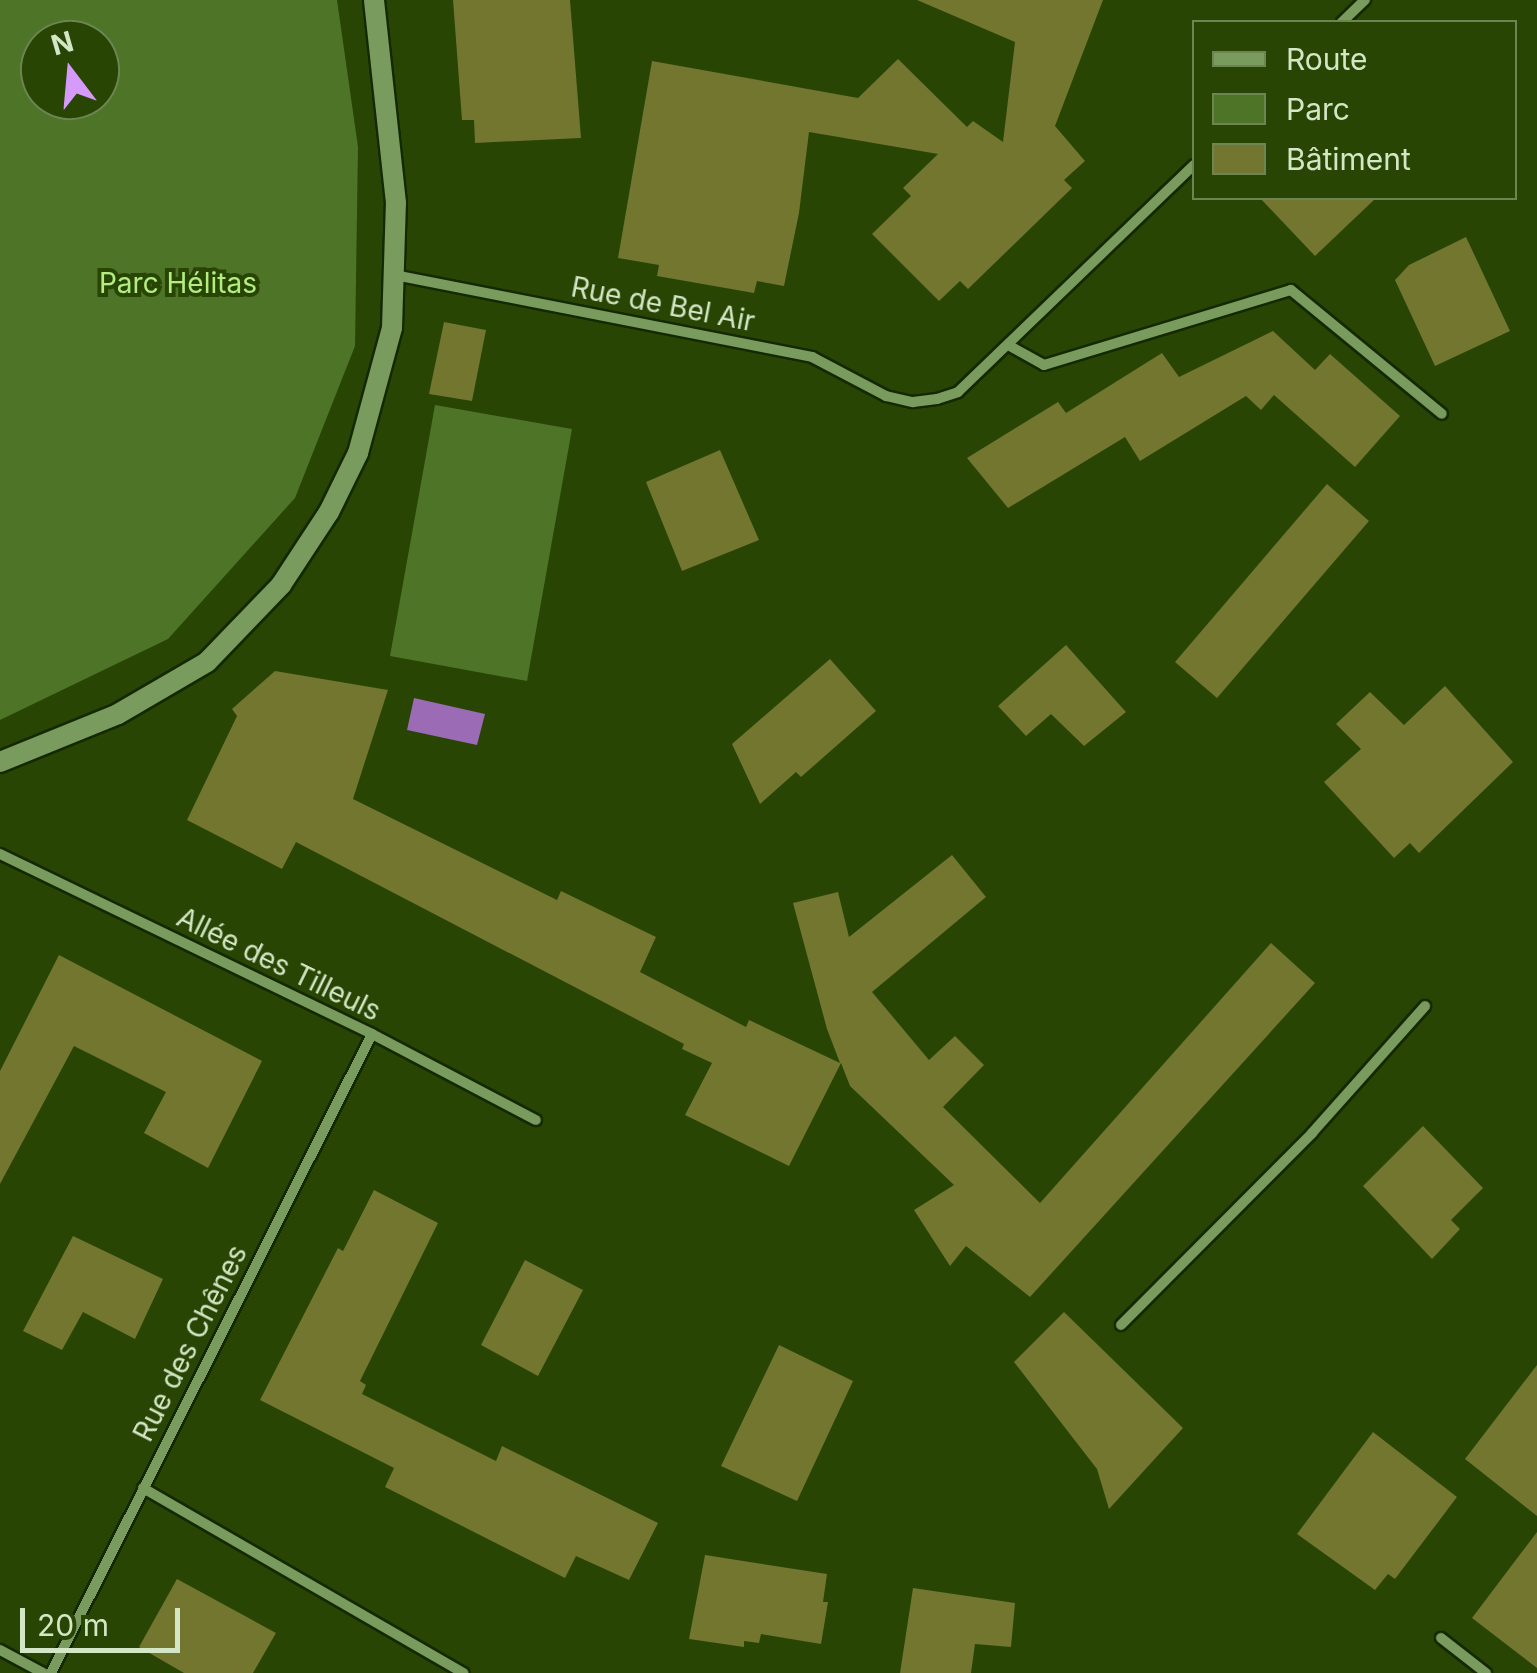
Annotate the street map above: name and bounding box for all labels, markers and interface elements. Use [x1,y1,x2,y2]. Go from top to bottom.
north arrow [20,20,120,120]
legend [1192,20,1517,200]
text: N [47,24,77,62]
text: Route [1286,41,1368,77]
text: Parc [1286,91,1350,127]
text: Bâtiment [1286,141,1411,177]
park label: Parc Hélitas [99,266,257,300]
street label: Rue de Bel Air [568,270,758,338]
street label: Allée des Tilleuls [172,900,386,1028]
street label: Rue des Chênes [126,1239,254,1447]
scale bar [25,1588,185,1650]
text: 20 m [37,1607,109,1643]

